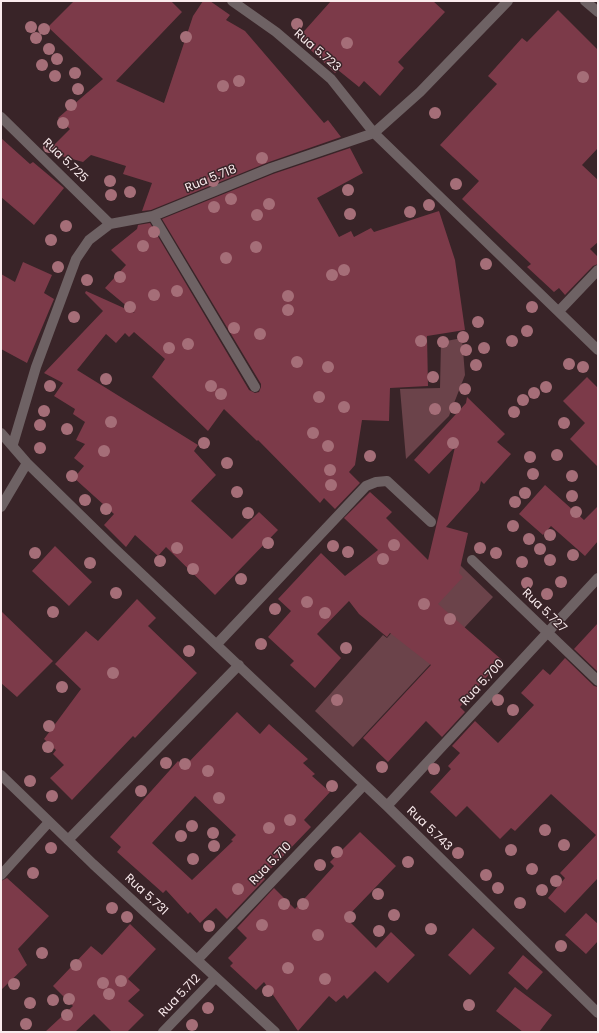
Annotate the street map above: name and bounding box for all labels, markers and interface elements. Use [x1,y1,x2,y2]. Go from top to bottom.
street label: Rua 5.723 [291,27,343,75]
street label: Rua 5.725 [39,136,91,186]
street label: Rua 5.718 [183,162,239,196]
street label: Rua 5.727 [519,586,569,636]
street label: Rua 5.700 [458,657,508,709]
street label: Rua 5.743 [403,804,455,854]
street label: Rua 5.710 [247,839,295,889]
street label: Rua 5.731 [121,871,171,919]
street label: Rua 5.712 [156,972,204,1020]

